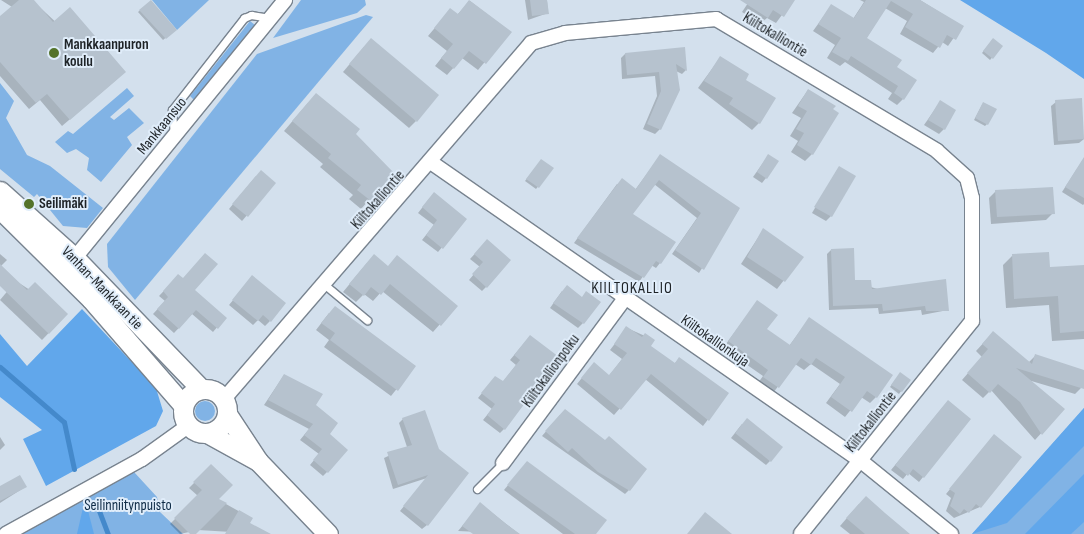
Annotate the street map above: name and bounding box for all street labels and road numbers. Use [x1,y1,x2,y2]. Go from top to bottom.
street label: Kiiltokalliontie [739,9,811,61]
street label: Mankkaansuo [133,94,191,158]
street label: Kiiltokalliontie [348,167,408,233]
street label: Vanhan-Mankkaan tie [58,243,146,333]
street label: Kiiltokallionkuja [677,311,753,371]
street label: Kiiltokallionpolku [518,331,584,411]
street label: Kiiltokalliontie [842,388,900,456]

